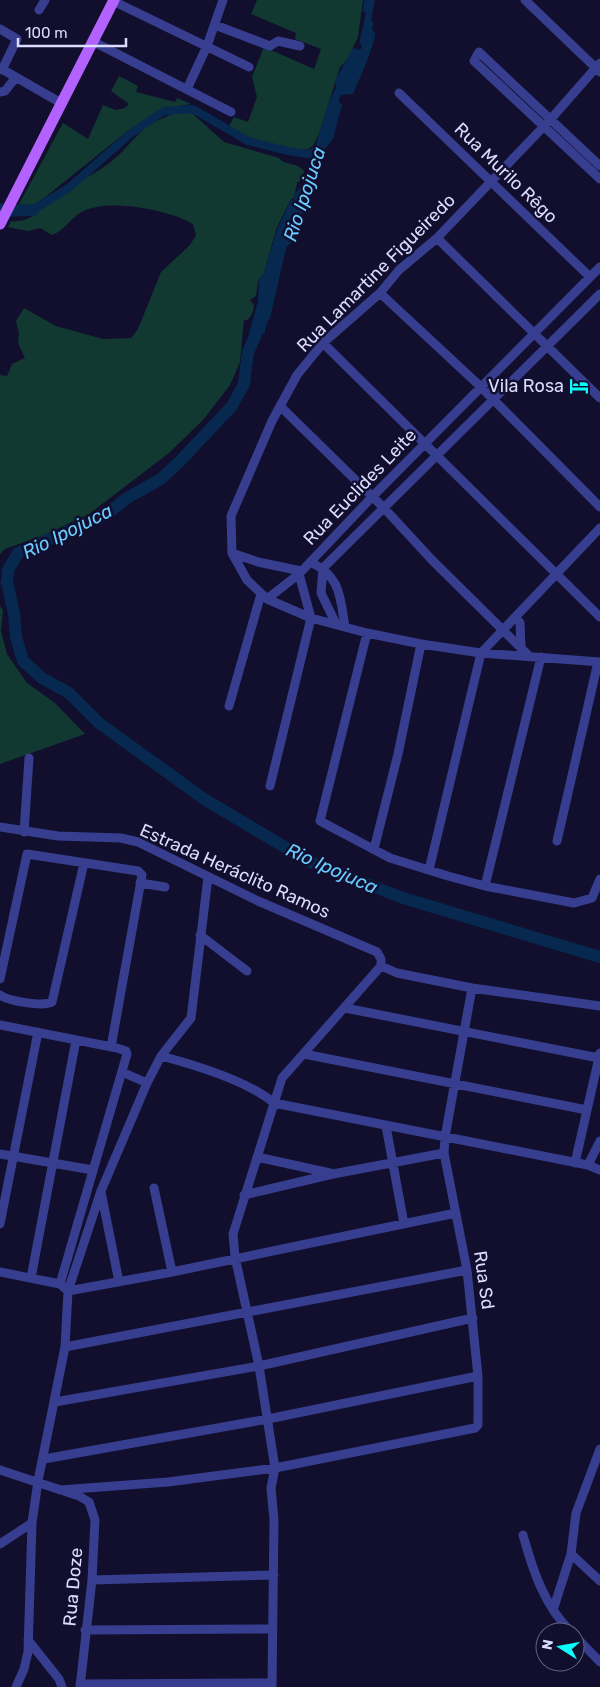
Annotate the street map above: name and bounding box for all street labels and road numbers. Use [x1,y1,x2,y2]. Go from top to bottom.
street label: Rua Murilo Rêgo [450,118,562,228]
street label: Rua Lamartine Figueiredo [292,189,460,357]
street label: Rua Euclides Leite [299,424,421,550]
street label: Estrada Heráclito Ramos [136,819,334,923]
street label: Rua Sd [469,1249,499,1311]
street label: Rua Doze [59,1547,87,1627]

